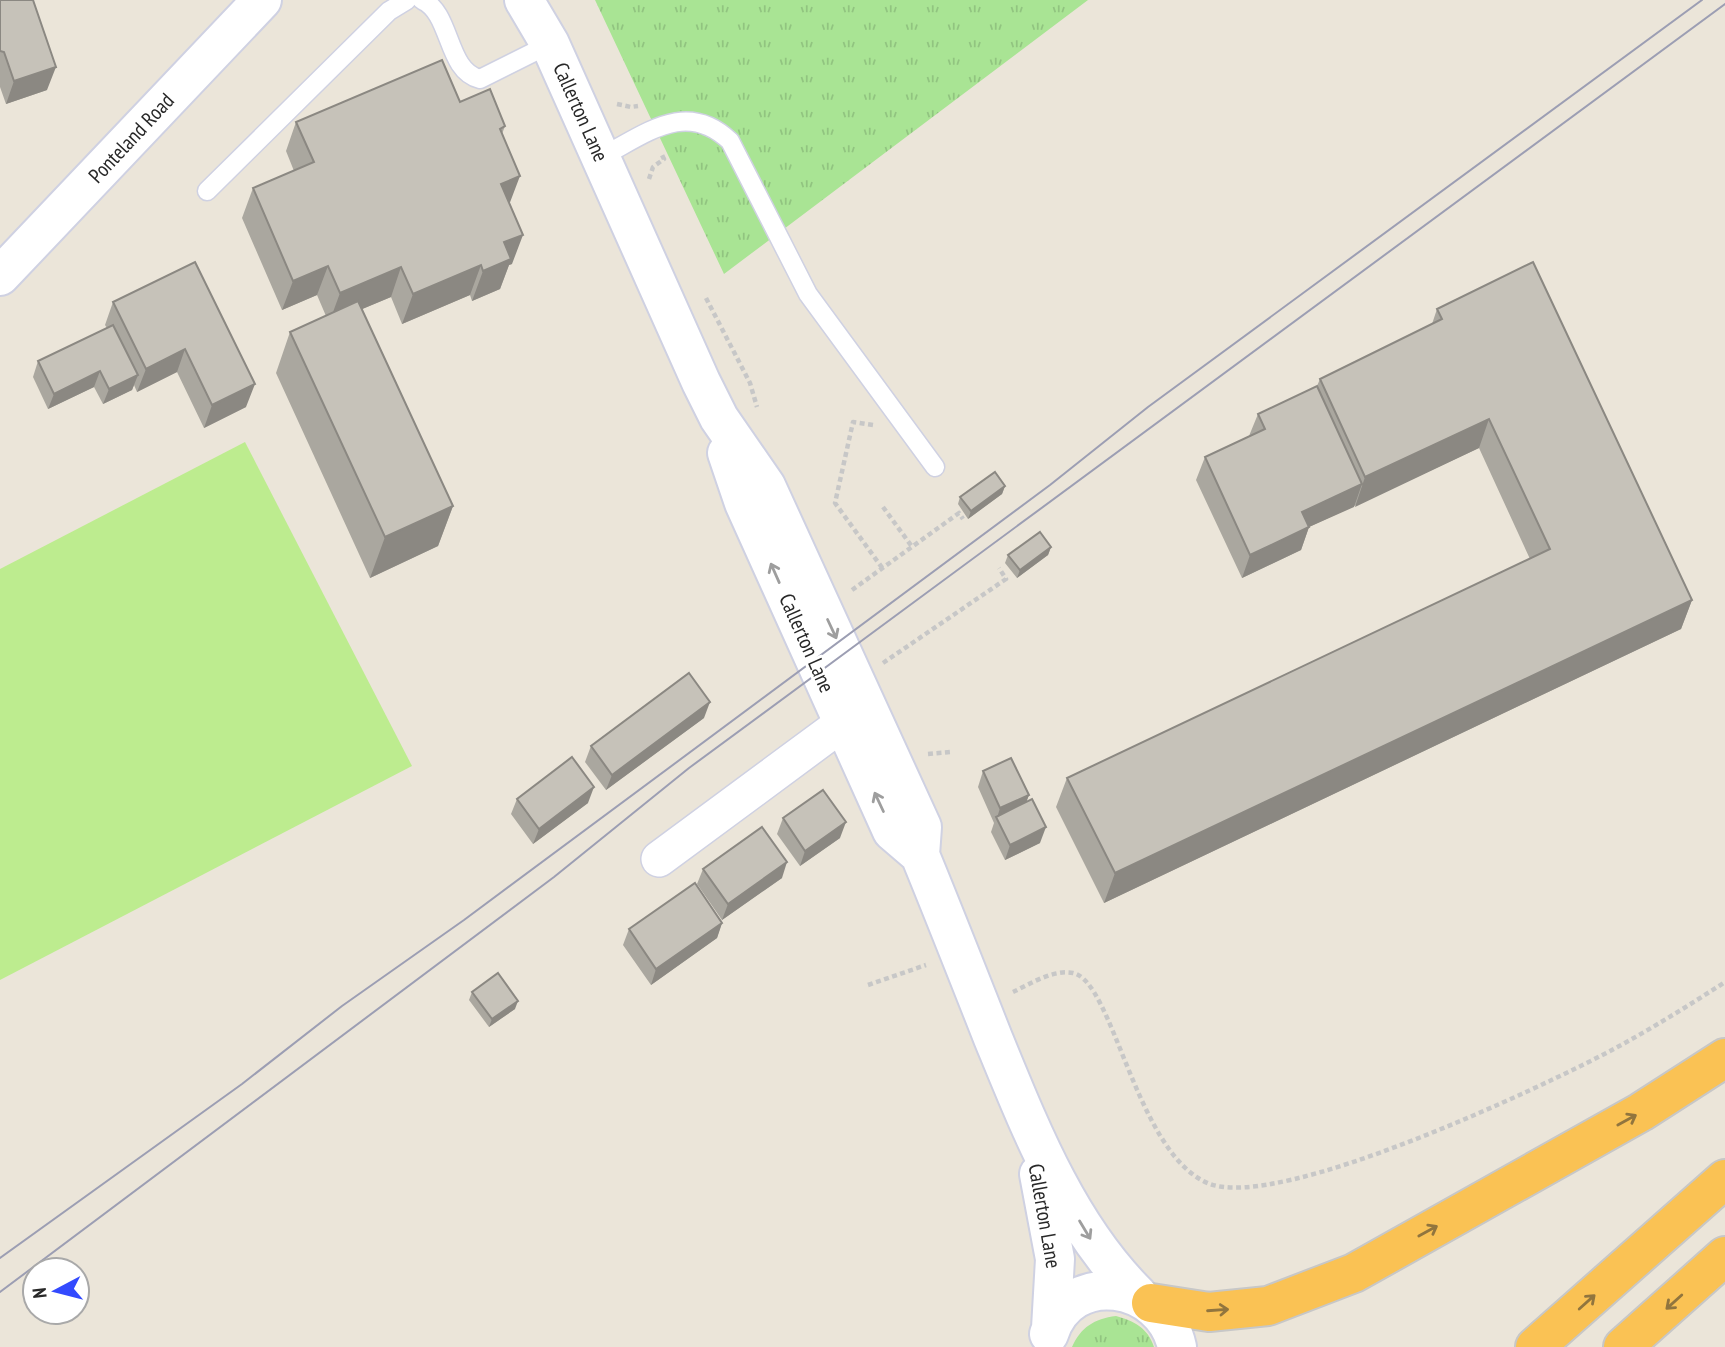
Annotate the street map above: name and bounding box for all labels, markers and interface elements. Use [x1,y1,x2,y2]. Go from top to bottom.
street label: Callerton Lane [547,58,615,166]
street label: Ponteland Road [82,87,180,189]
one-way arrow [768,563,781,584]
street label: Callerton Lane [773,589,841,697]
one-way arrow [826,617,839,639]
one-way arrow [872,792,885,813]
one-way arrow [1616,1113,1637,1126]
street label: Callerton Lane [1023,1162,1067,1270]
one-way arrow [1078,1220,1092,1240]
one-way arrow [1418,1224,1438,1238]
north arrow [21,1256,91,1326]
text: N [27,1287,52,1300]
one-way arrow [1666,1293,1683,1310]
one-way arrow [1577,1294,1595,1310]
one-way arrow [1206,1304,1229,1317]

